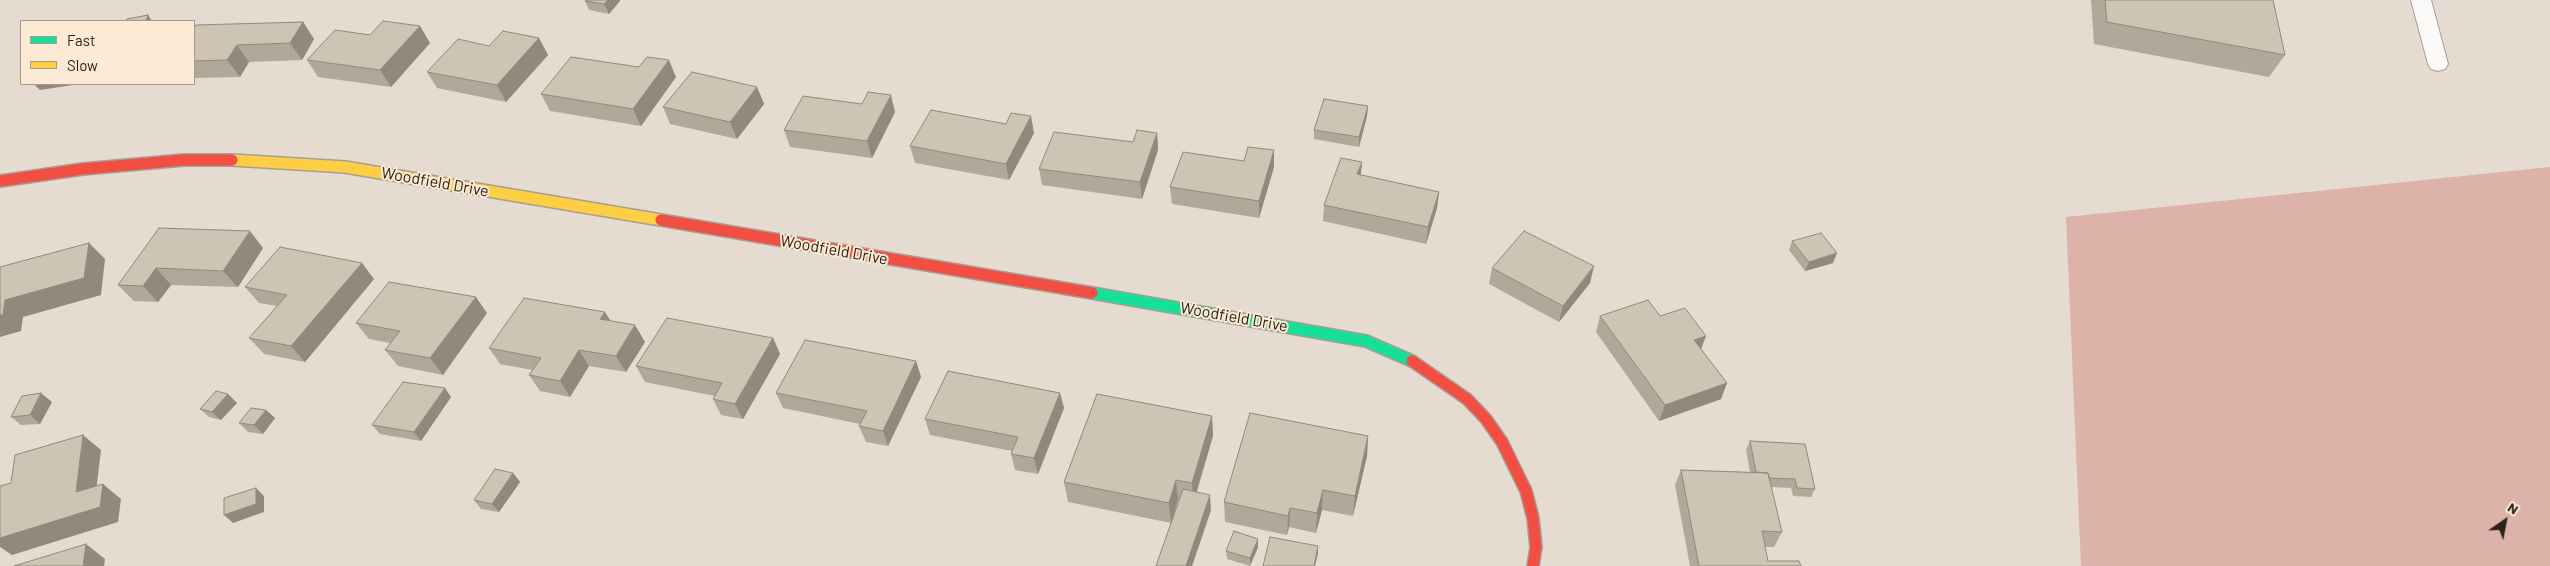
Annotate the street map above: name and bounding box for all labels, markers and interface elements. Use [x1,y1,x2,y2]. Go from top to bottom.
legend [20,20,195,85]
text: Fast [67,31,95,49]
text: Slow [67,56,98,74]
street label: Woodfield Drive [380,163,490,201]
street label: Woodfield Drive [779,231,889,269]
street label: Woodfield Drive [1179,298,1289,336]
north arrow [2480,496,2530,546]
text: N [2505,498,2522,518]

